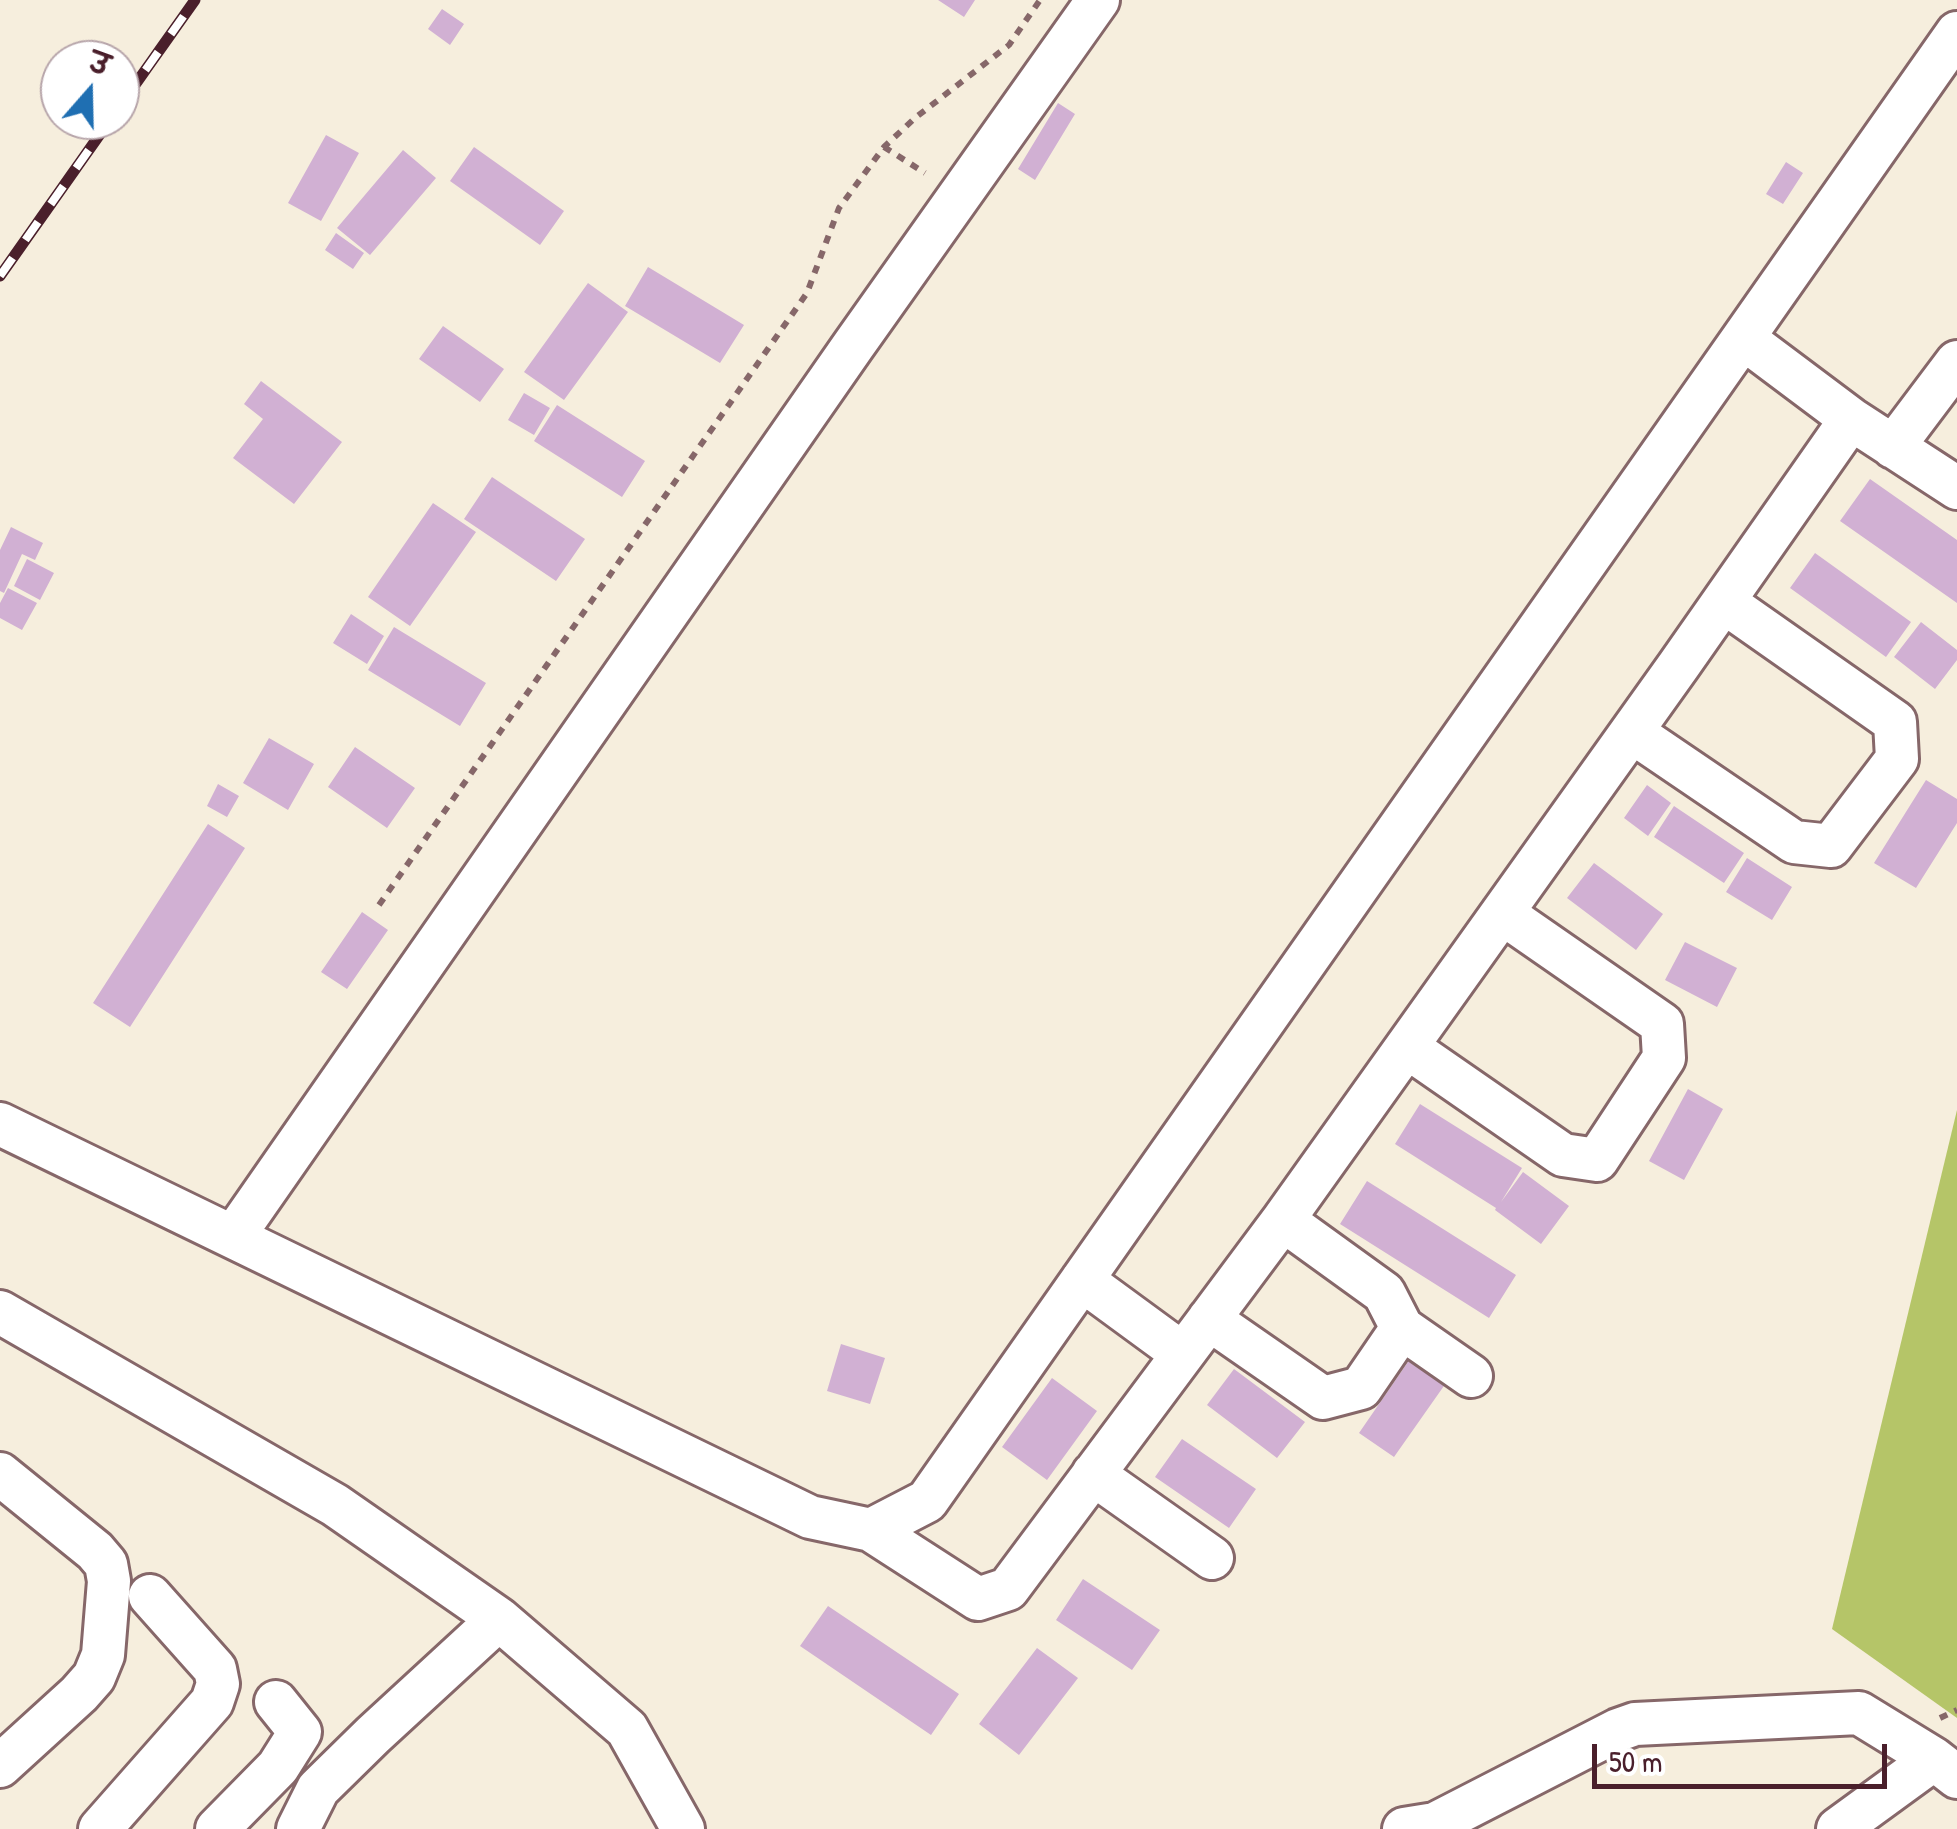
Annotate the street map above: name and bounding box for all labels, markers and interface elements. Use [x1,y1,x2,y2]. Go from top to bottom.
north arrow [40,40,140,140]
text: उ [84,43,115,85]
scale bar [1597,1724,1892,1786]
text: 50 m [1609,1741,1662,1781]

